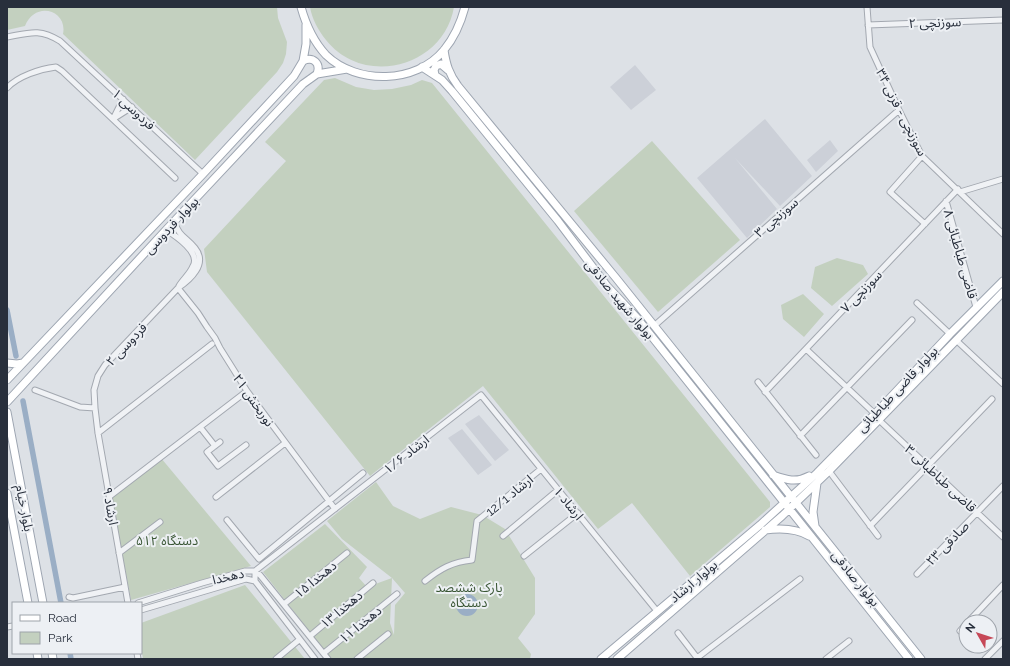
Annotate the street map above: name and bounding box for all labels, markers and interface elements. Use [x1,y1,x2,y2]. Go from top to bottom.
street label: سوزنچی ۲ [908,14,962,33]
street label: سوزنچی - قرنی ۳۴ [871,66,930,159]
street label: فردوسی ۱ [108,86,158,134]
street label: بولوار فردوسی [141,194,202,258]
street label: سوزنچی ۳ [751,194,803,242]
street label: قاضی طباطبائی ۸ [940,208,980,301]
street label: بولوار شهید صادقی [581,256,657,343]
street label: سوزنچی ۷ [838,267,887,317]
street label: فردوسی ۲ [103,320,151,370]
street label: بولوار قاضی طباطبائی [854,343,942,436]
street label: نوربخش ۲۱ [229,371,277,430]
street label: ارشاد ۱/۶ [381,432,432,477]
street label: قاضی طباطبائی ۳ [901,441,980,516]
street label: ارشاد 12/1 [483,472,536,519]
street label: بلوار خیام [11,483,36,533]
street label: ارشاد ۱ [551,484,587,523]
street label: ارشاد ۹ [100,486,121,526]
street label: صادقی ۲۳ [923,518,973,569]
park label: ۵۱۲ دستگاه [136,533,198,548]
street label: بولوار صادقی [828,547,883,610]
street label: بولوار ارشاد [666,557,720,606]
street label: دهخدا ۱۵ [291,558,340,601]
street label: دهخدا [211,566,245,587]
park label: پارک‌ ششصد دستگاه [435,580,503,610]
street label: دهخدا ۱۳ [317,588,365,631]
legend [12,602,142,654]
street label: دهخدا ۱۱ [336,603,385,646]
text: Road [48,611,77,625]
north arrow [958,614,998,654]
text: N [963,621,978,635]
text: Park [48,631,73,645]

